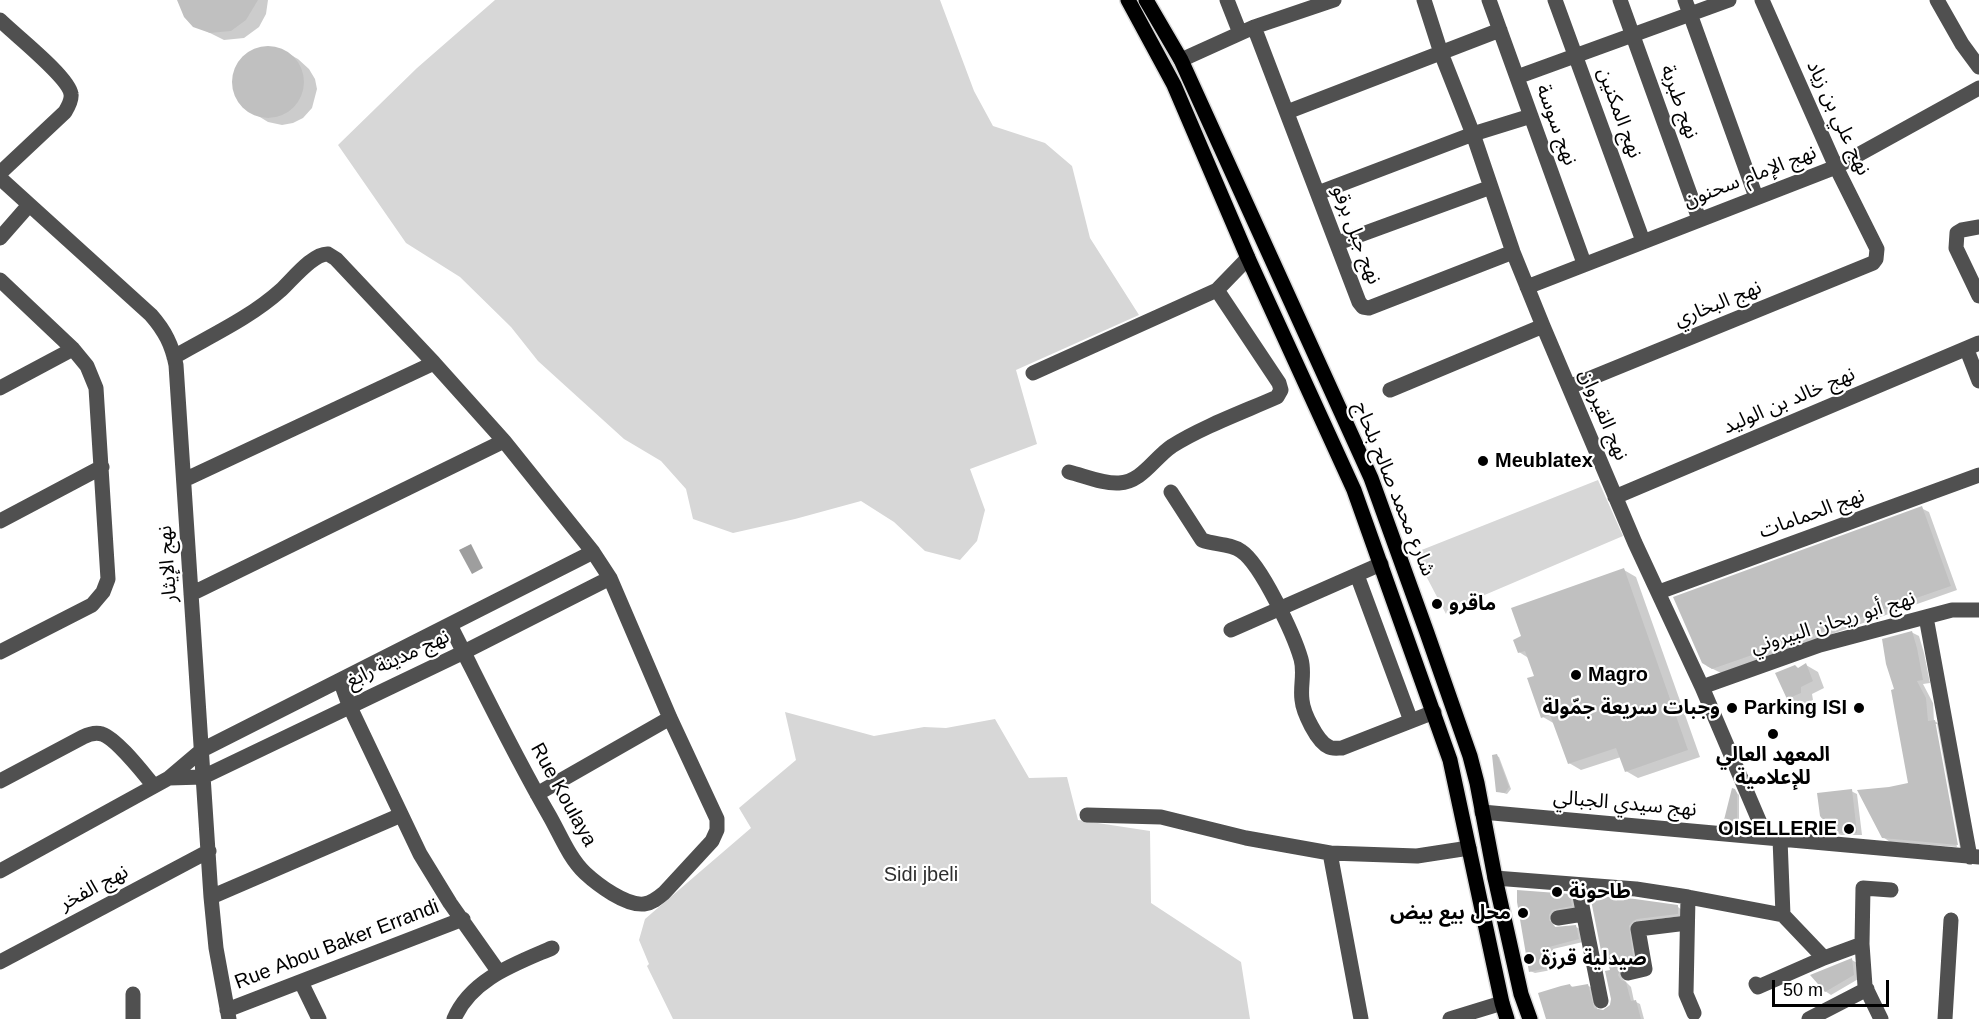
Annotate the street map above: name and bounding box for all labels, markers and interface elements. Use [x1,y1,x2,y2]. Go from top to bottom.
street label: نهج علي بن زياد [1801,57,1875,179]
street label: نهج طبربة [1655,62,1703,142]
street label: نهج المكنين [1592,64,1646,162]
street label: نهج سوسة [1530,81,1582,169]
street label: نهج الإمام سحنون [1680,141,1820,213]
street label: نهج جبل برقو [1326,182,1386,288]
street label: نهج البخاري [1671,276,1765,332]
street label: نهج خالد بن الوليد [1719,362,1859,440]
street label: نهج القيروان [1573,366,1633,464]
street label: شارع محمد صالح بلحاج [1348,398,1440,580]
place label: Meublatex [1495,449,1593,473]
marker: Meublatex [1476,454,1490,468]
street label: نهج الحمامات [1756,484,1868,544]
street label: نهج الإيثار [153,525,183,603]
street label: نهج أبو ريحان البيروني [1748,587,1918,659]
place label: ماقرو [1449,592,1496,616]
marker: ماقرو [1430,597,1444,611]
street label: نهج مدينة رابغ [343,625,453,693]
place label: Magro [1588,663,1648,687]
marker: Magro [1569,668,1583,682]
place label: وجبات سريعة جمّولة [1542,696,1720,720]
place label: Parking ISI [1744,696,1847,720]
marker: وجبات سريعة جمّولة [1725,701,1739,715]
marker: Parking ISI [1852,701,1866,715]
marker: المعهد العالي للإعلامية [1766,727,1780,741]
street label: Rue Koulaya [525,739,601,851]
place label: المعهد العالي للإعلامية [1716,743,1830,790]
street label: نهج سيدي الجبالي [1552,786,1698,822]
place label: OISELLERIE [1718,817,1837,841]
marker: OISELLERIE [1842,822,1856,836]
street label: نهج الفخر [55,860,133,916]
park label: Sidi jbeli [884,863,958,887]
place label: طاحونة [1569,880,1631,904]
marker: طاحونة [1550,885,1564,899]
street label: Rue Abou Baker Errandi [232,895,442,995]
place label: محل بيع بيض [1390,901,1511,925]
marker: محل بيع بيض [1516,906,1530,920]
place label: صيدلية قرزة [1541,947,1647,971]
marker: صيدلية قرزة [1522,952,1536,966]
scale bar [1775,968,1892,1006]
text: 50 m [1783,980,1823,1000]

